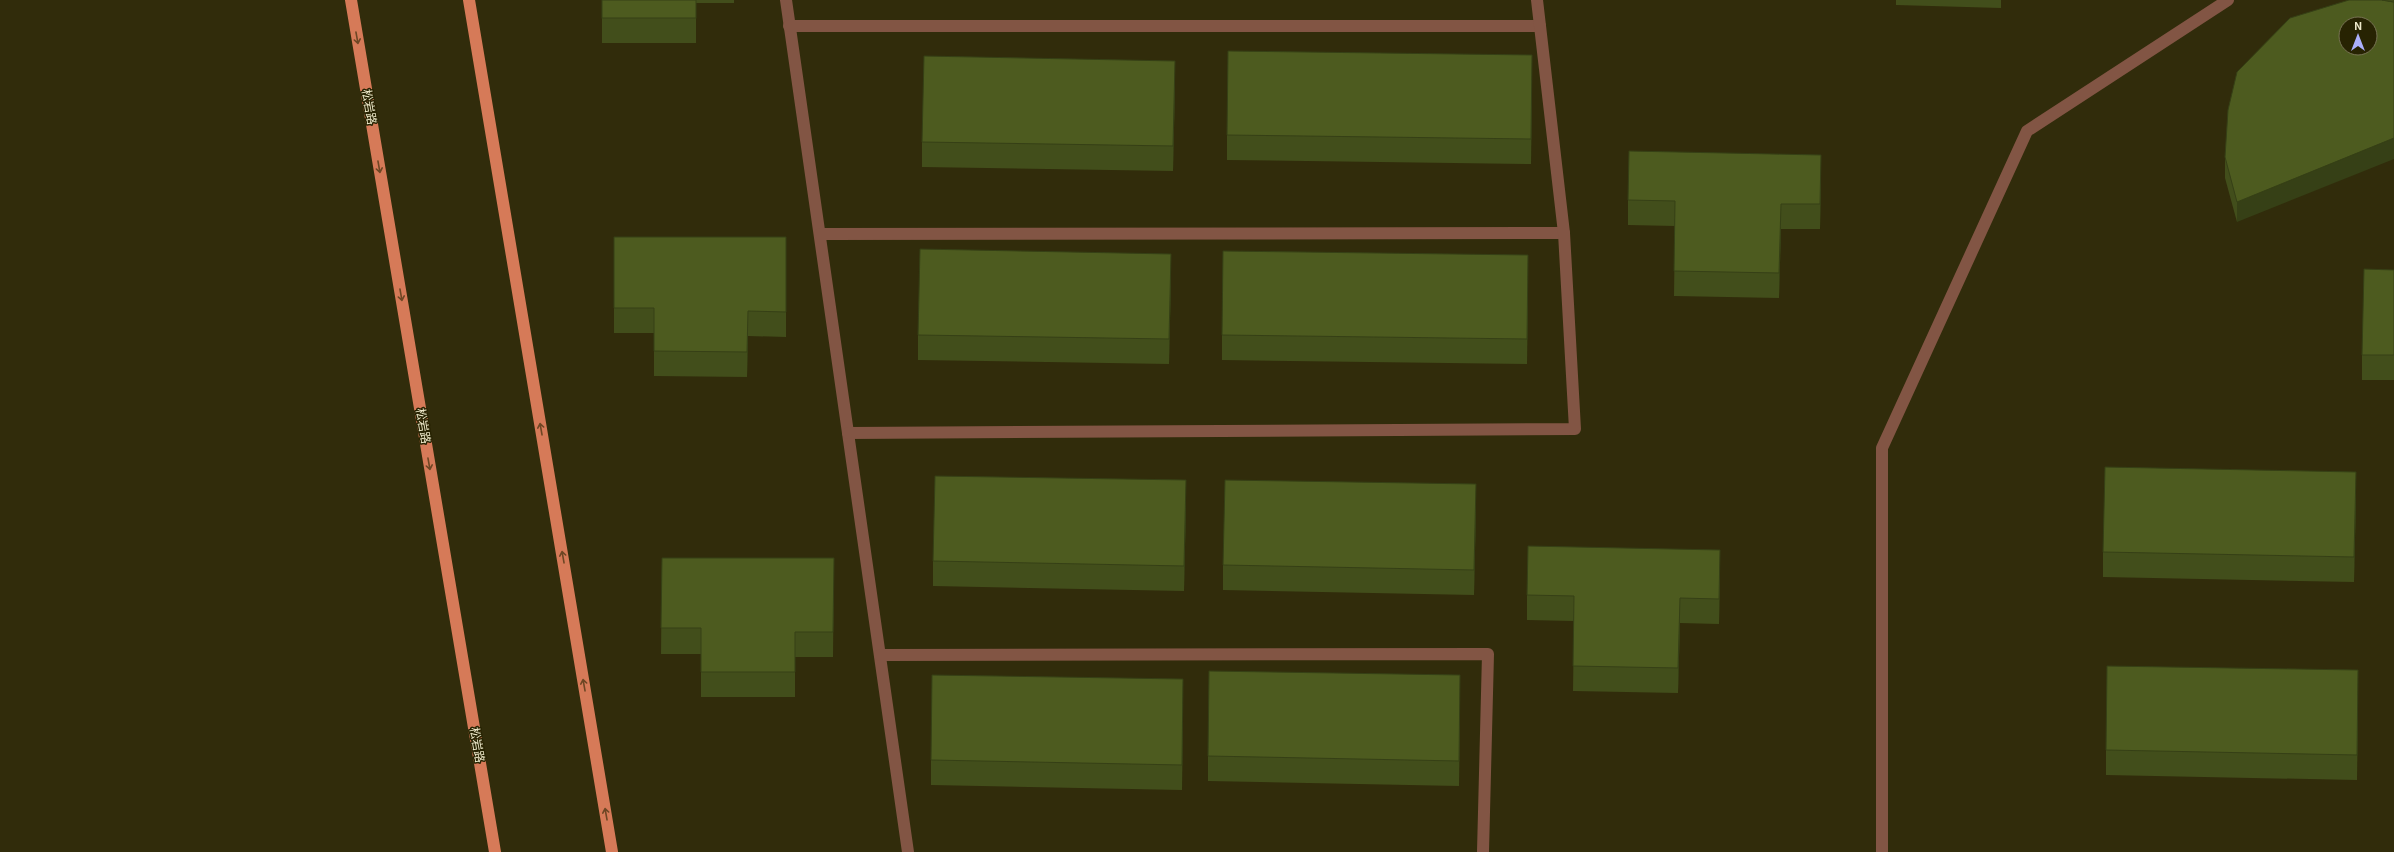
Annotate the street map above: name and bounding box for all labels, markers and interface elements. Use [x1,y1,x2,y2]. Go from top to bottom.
north arrow [2338,16,2378,56]
text: N [2354,17,2362,33]
one-way arrow [354,32,362,45]
street label: 松岩路 [359,88,382,126]
one-way arrow [375,160,383,173]
one-way arrow [397,288,405,301]
street label: 松岩路 [413,407,436,445]
one-way arrow [537,423,545,436]
one-way arrow [425,458,433,471]
one-way arrow [558,551,566,564]
one-way arrow [580,679,588,692]
street label: 松岩路 [467,726,490,764]
one-way arrow [602,807,610,820]

